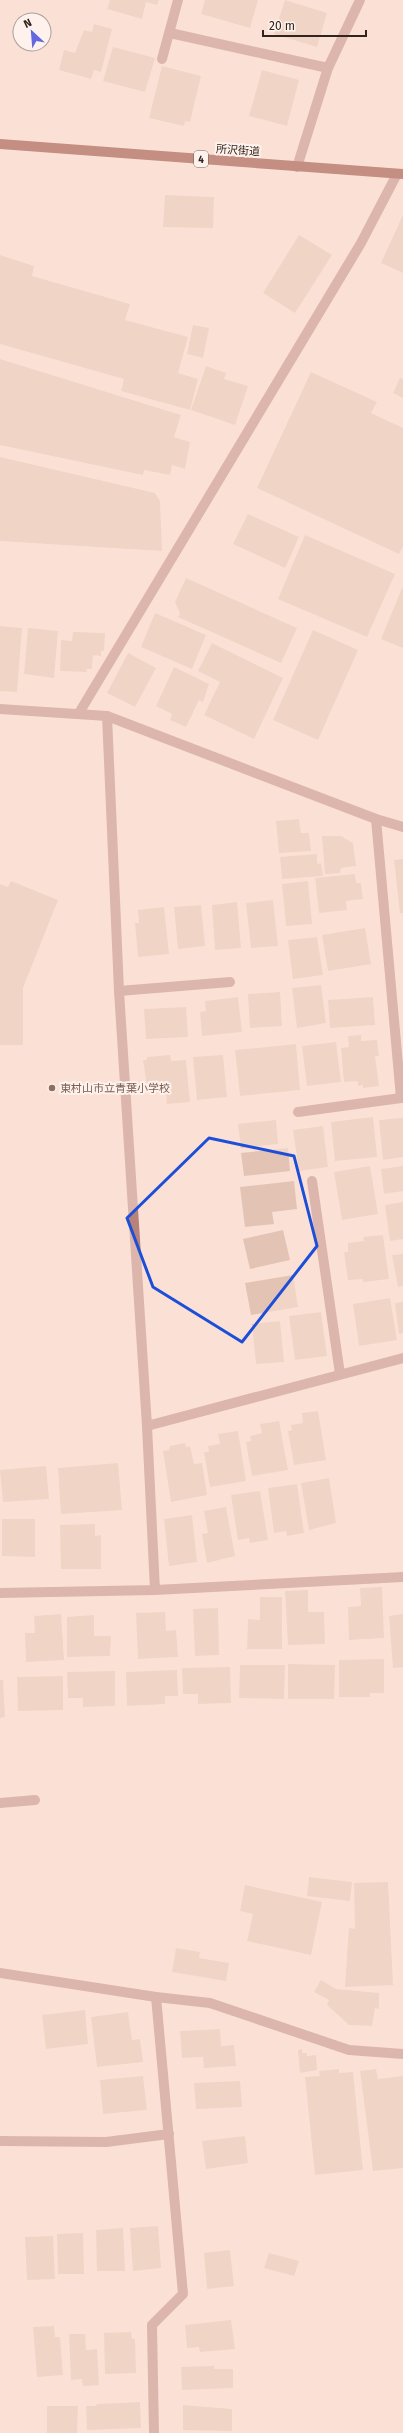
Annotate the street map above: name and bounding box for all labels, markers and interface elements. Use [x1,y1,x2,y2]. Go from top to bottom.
north arrow [12,12,52,52]
scale bar [263,12,366,38]
text: N [22,16,34,31]
text: 20 m [269,19,295,33]
street label: 所沢街道 [216,142,260,159]
road number: 4 [194,151,208,167]
place label: 東村山市立青葉小学校 [60,1082,170,1095]
marker: 東村山市立青葉小学校 [47,1083,57,1093]

